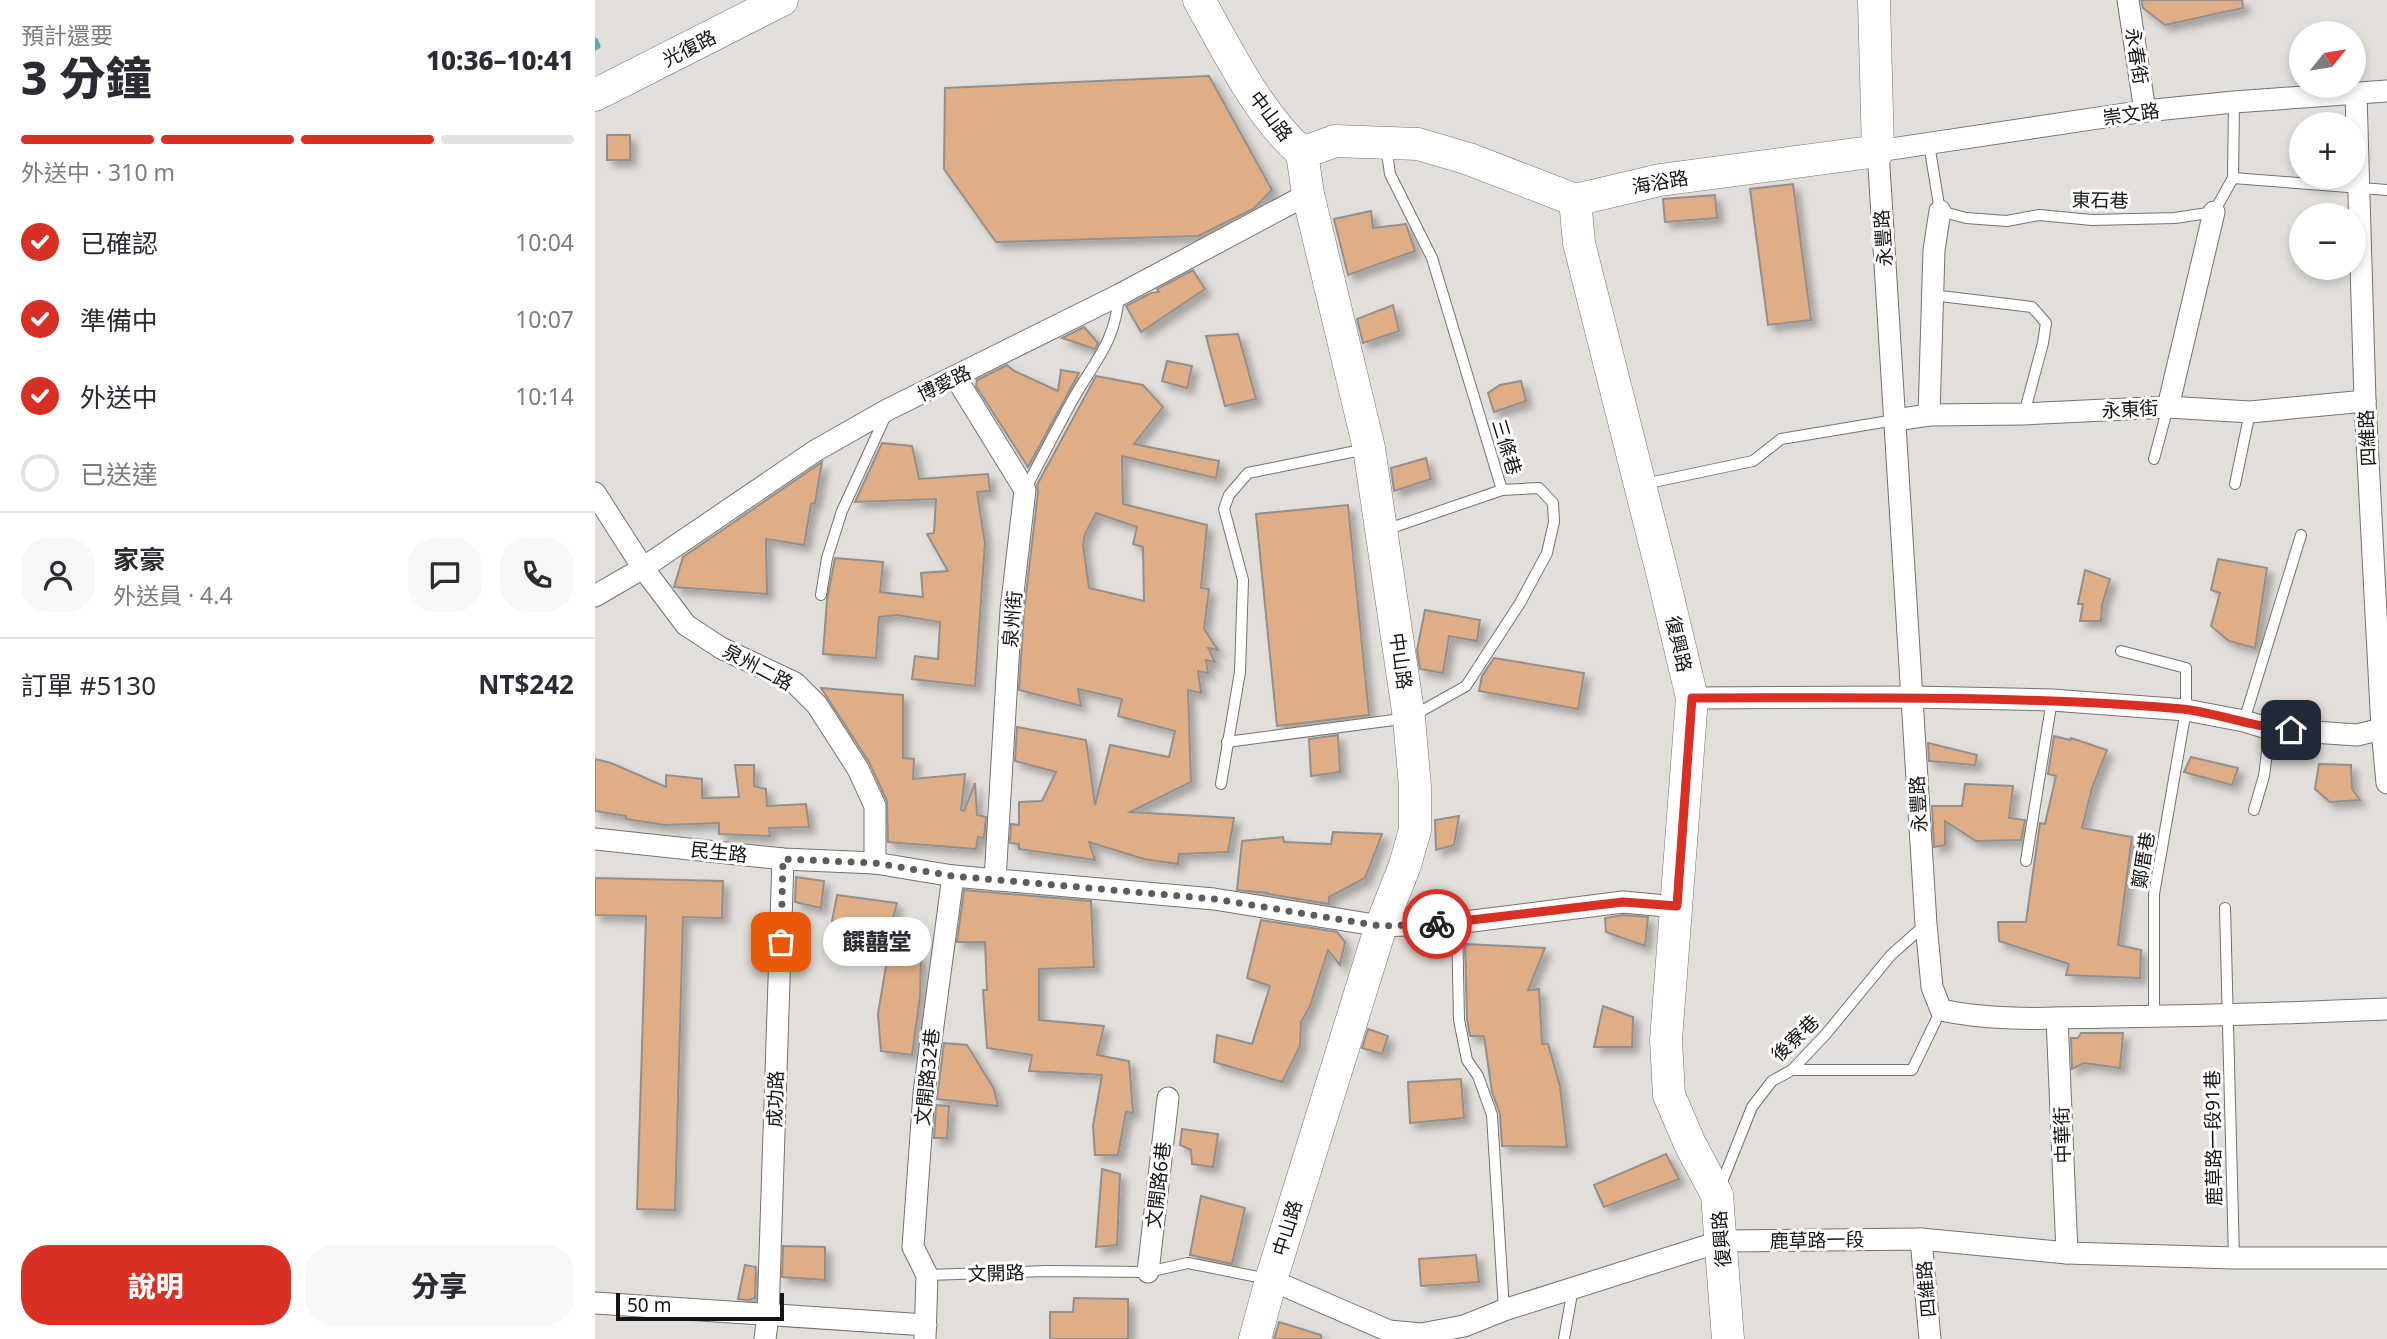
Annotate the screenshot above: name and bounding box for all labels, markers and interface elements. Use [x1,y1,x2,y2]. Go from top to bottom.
text: 預計還要 [21,19,113,51]
north arrow [2289,21,2366,98]
map controls [2289,21,2366,280]
street label: 光復路 [658,23,720,73]
street label: 永春街 [2120,26,2154,86]
text: 10:36–10:41 [426,42,574,78]
text: 3 分鐘 [21,46,152,108]
street label: 中山路 [1243,85,1299,147]
street label: 崇文路 [2101,97,2161,131]
button: + [2289,112,2366,189]
text: 外送中 · 310 m [21,156,175,188]
street label: 海浴路 [1630,164,1690,200]
street label: 東石巷 [2071,187,2129,213]
button: − [2289,203,2366,280]
street label: 永豐路 [1868,209,1898,267]
icon: check [21,223,59,261]
text: 已確認 [80,225,158,261]
text: 10:04 [515,226,574,258]
icon: check [21,300,59,338]
text: 準備中 [80,302,158,338]
text: 10:07 [515,303,574,335]
street label: 博愛路 [913,359,975,407]
icon: check [21,377,59,415]
text: 外送中 [80,379,158,415]
text: 10:14 [515,380,574,412]
street label: 永東街 [2101,395,2159,423]
street label: 四維路 [2353,409,2381,467]
street label: 三條巷 [1486,416,1528,478]
text: 已送達 [80,456,158,492]
button: person [21,538,95,612]
button: chat [408,538,482,612]
button: phone [500,538,574,612]
text: 家豪 [113,541,165,577]
text: 外送員 · 4.4 [113,579,233,611]
street label: 泉州街 [997,589,1027,649]
street label: 復興路 [1660,613,1698,675]
street label: 中山路 [1384,631,1418,691]
street label: 泉州二路 [718,638,798,696]
text: NT$242 [478,666,574,702]
text: 訂單 #5130 [21,667,156,703]
pin [2261,700,2321,760]
icon: home [2272,711,2310,749]
street label: 永豐路 [1904,775,1932,833]
street label: 鄭厝巷 [2126,830,2160,890]
street label: 民生路 [689,836,749,868]
courier [1402,889,1472,959]
icon: bike [1418,905,1456,943]
pin [751,912,811,972]
callout: 饌囍堂 [823,918,931,967]
icon: bag [762,923,800,961]
text: 饌囍堂 [843,925,912,957]
street label: 後寮巷 [1765,1009,1825,1067]
street label: 文開路32巷 [909,1027,945,1127]
street label: 成功路 [761,1070,789,1128]
street label: 鹿草路一段91巷 [2199,1070,2227,1206]
street label: 中華街 [2048,1106,2076,1164]
street label: 文開路6巷 [1140,1140,1176,1230]
street label: 中山路 [1266,1197,1308,1259]
street label: 復興路 [1706,1209,1736,1269]
street label: 鹿草路一段 [1769,1226,1865,1254]
button: 說明 [21,1245,291,1325]
button: 分享 [305,1245,574,1325]
street label: 文開路 [967,1259,1025,1287]
street label: 四維路 [1911,1259,1941,1319]
scale bar [616,1290,784,1322]
text: 50 m [627,1292,671,1318]

